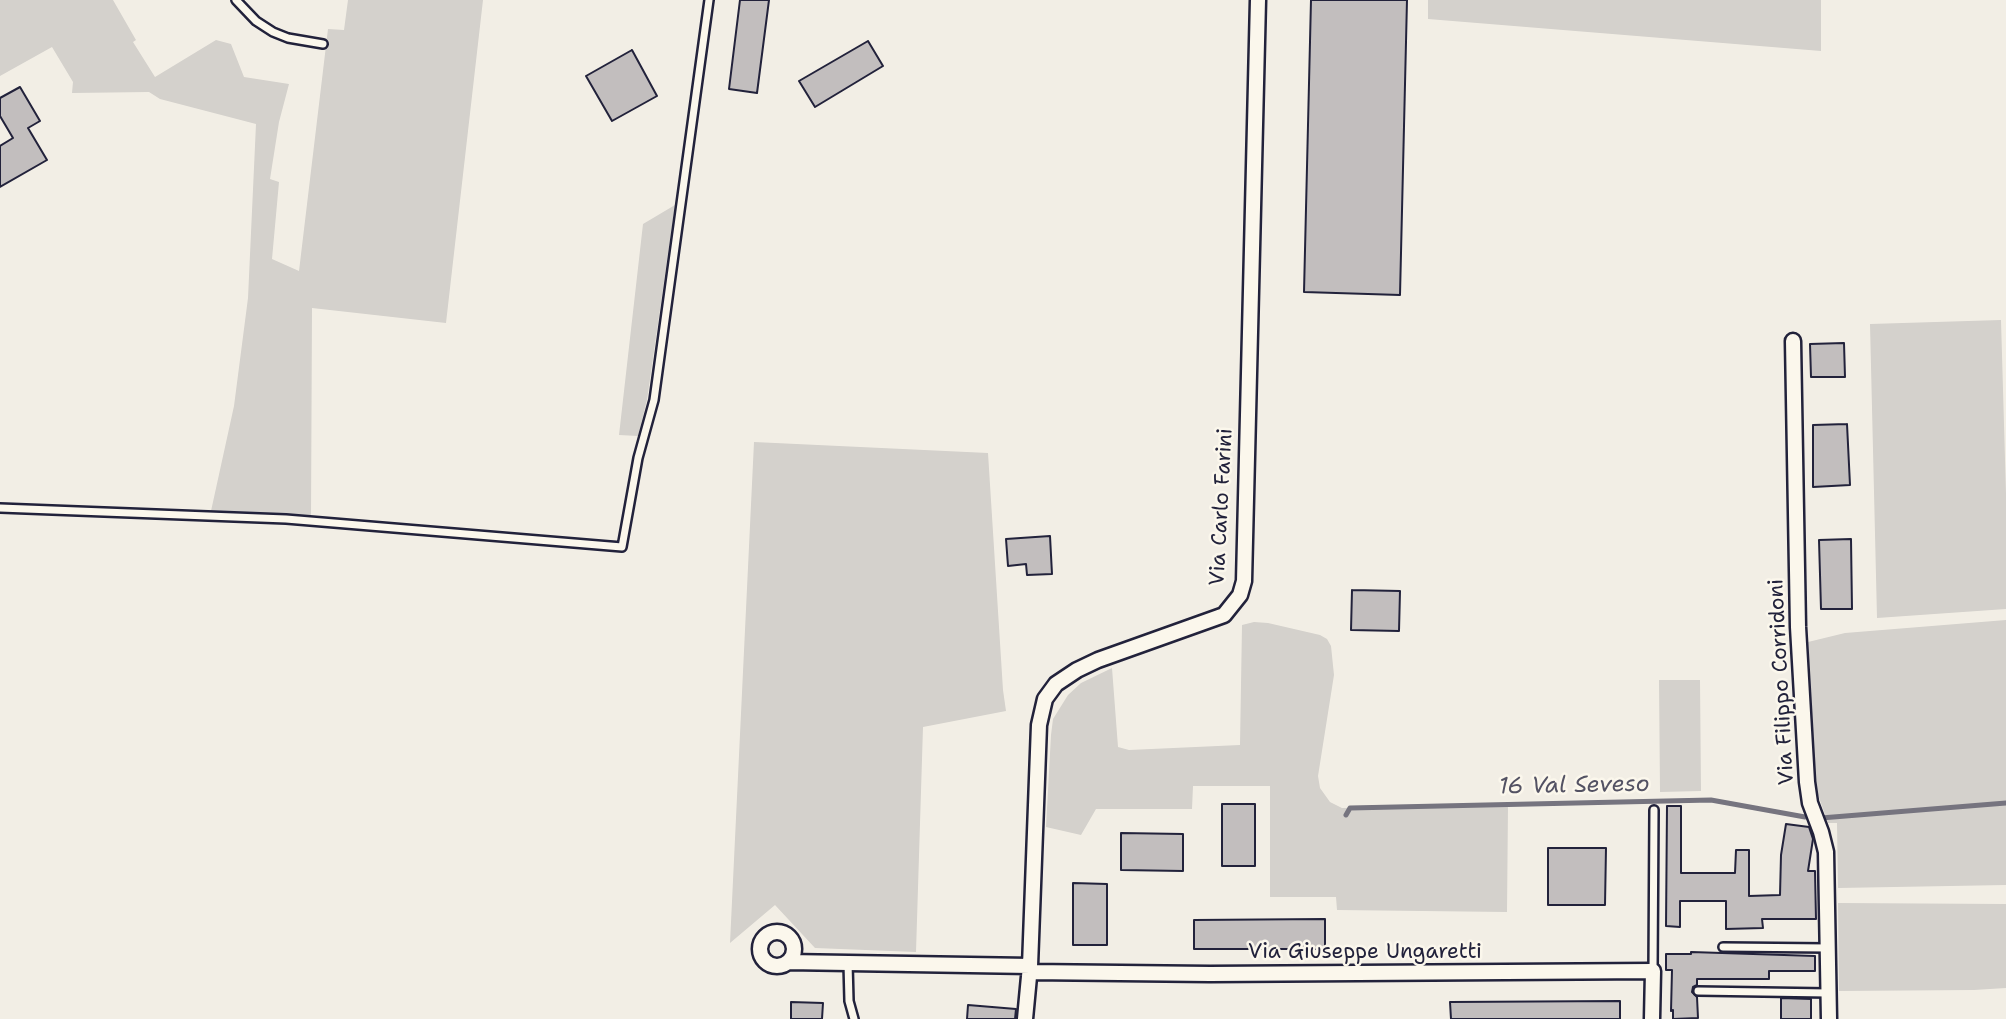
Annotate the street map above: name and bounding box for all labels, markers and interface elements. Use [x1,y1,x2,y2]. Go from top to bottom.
street label: Via Carlo Farini [1205,428,1239,586]
street label: Via Filippo Corridoni [1764,578,1800,786]
water label: 16 Val Seveso [1498,771,1650,801]
street label: Via Giuseppe Ungaretti [1248,940,1482,966]

